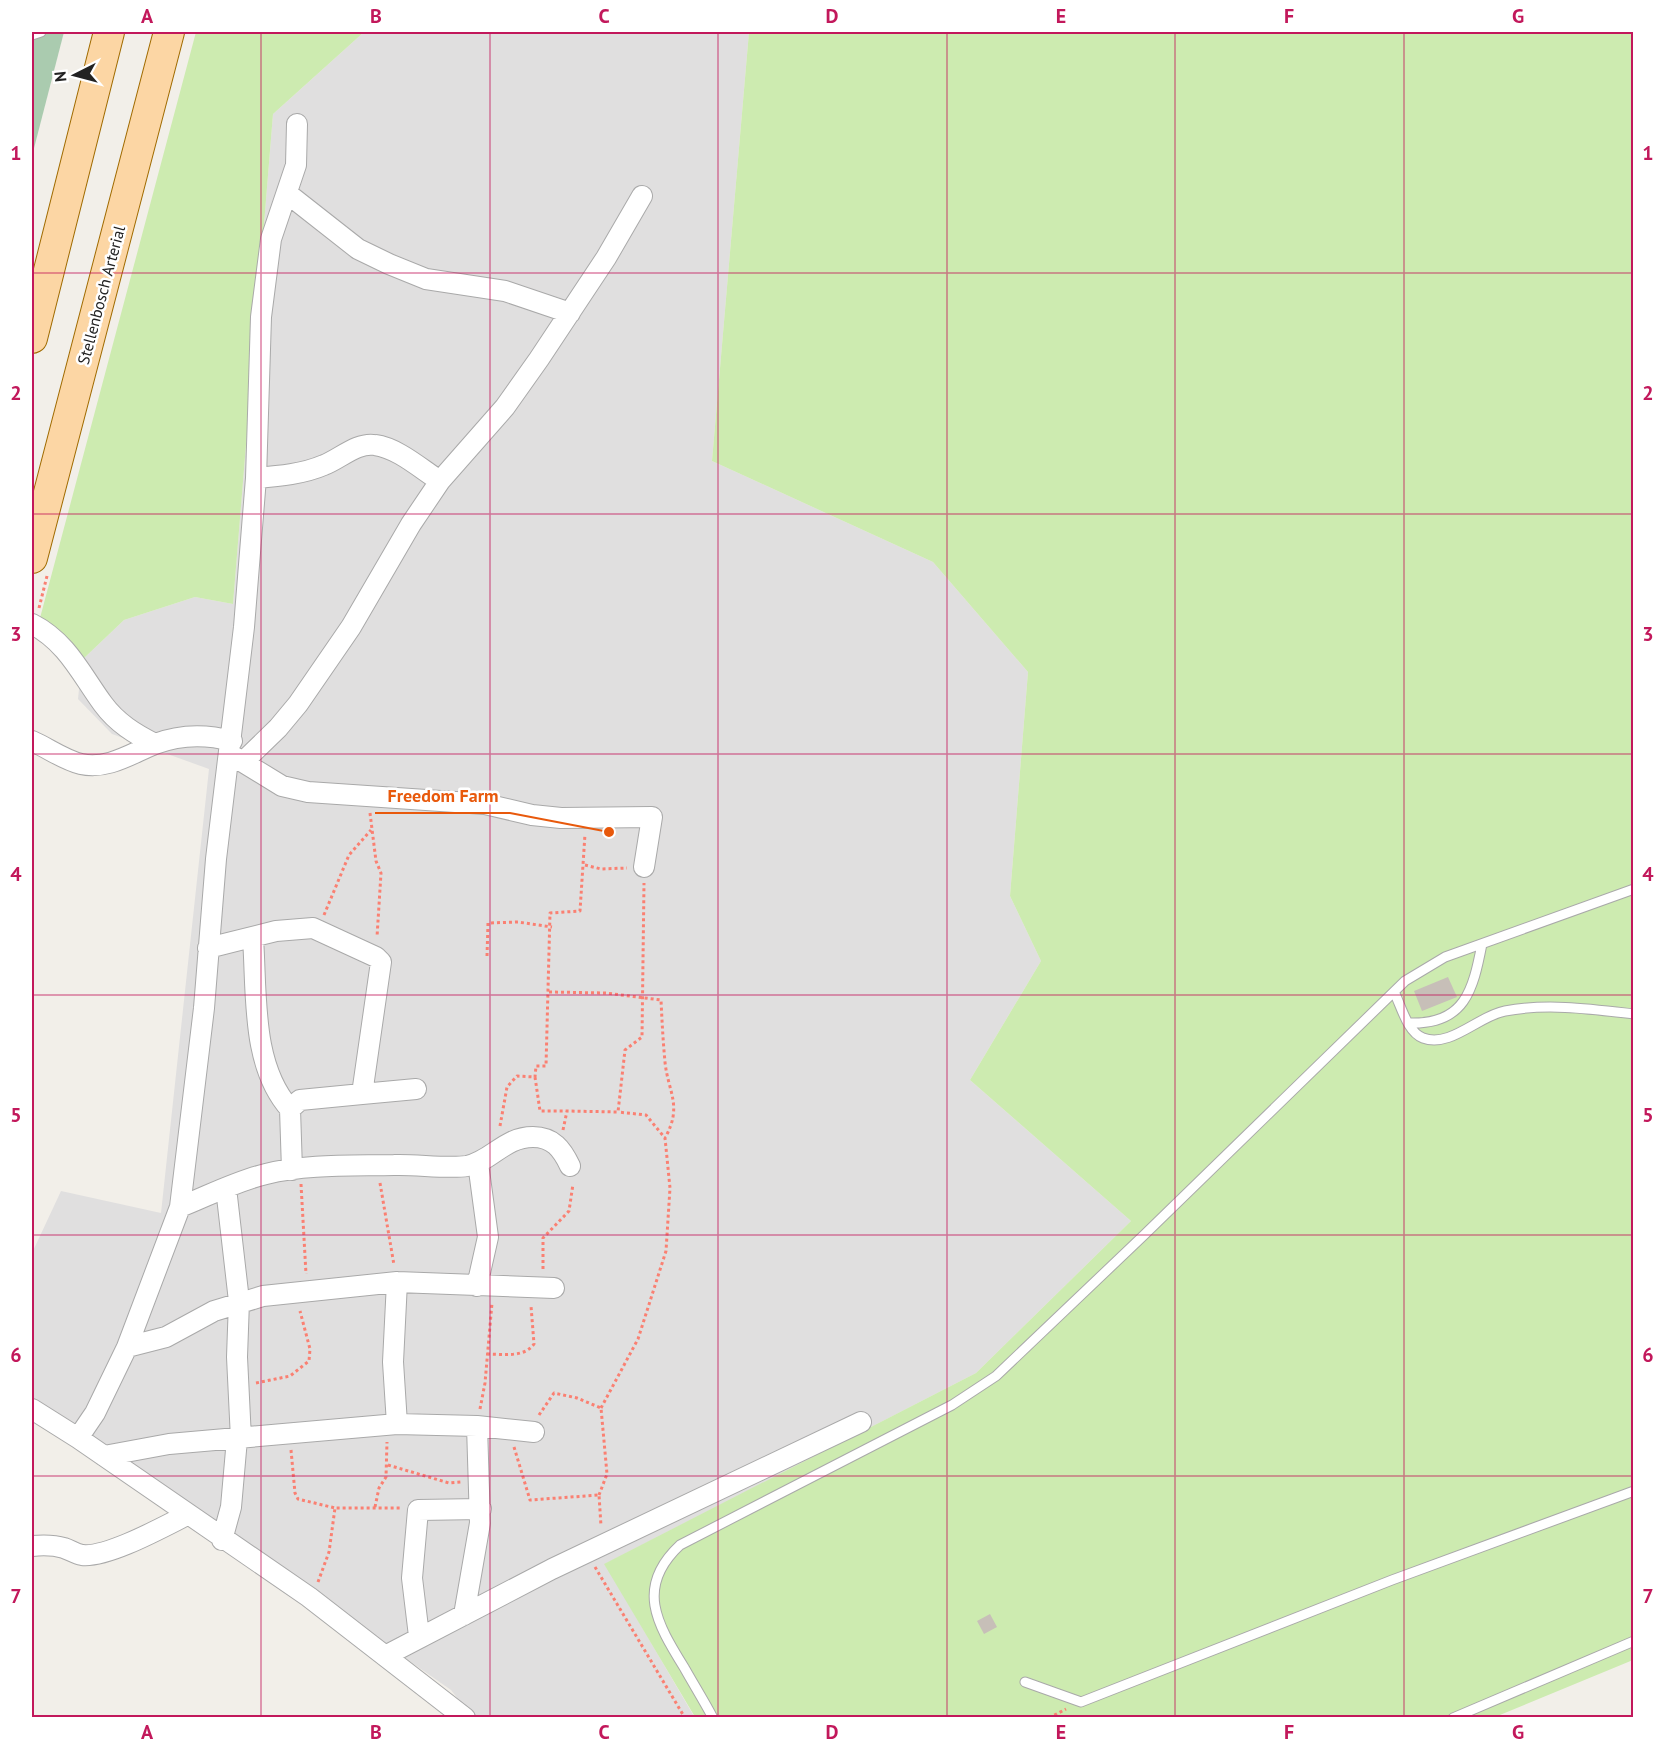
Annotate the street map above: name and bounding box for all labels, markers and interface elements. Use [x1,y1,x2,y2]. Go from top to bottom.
text: A [141,3,154,29]
text: B [370,3,382,29]
text: C [598,3,610,29]
text: D [826,3,839,29]
text: E [1056,3,1066,29]
text: F [1284,3,1294,29]
text: G [1512,3,1524,29]
north arrow [45,45,105,105]
text: N [50,70,71,83]
text: 1 [10,140,22,166]
text: 1 [1642,140,1654,166]
street label: Stellenbosch Arterial [73,223,129,367]
text: 2 [10,380,22,406]
text: 2 [1642,380,1654,406]
text: 3 [10,621,22,647]
text: 3 [1642,621,1654,647]
callout: Freedom Farm [375,777,510,813]
text: Freedom Farm [388,784,498,807]
text: 4 [10,861,22,887]
text: 4 [1642,861,1654,887]
text: 5 [10,1102,22,1128]
text: 5 [1642,1102,1654,1128]
text: 6 [10,1342,22,1368]
text: 6 [1642,1342,1654,1368]
text: 7 [10,1583,22,1609]
text: 7 [1642,1583,1654,1609]
text: A [141,1719,154,1745]
text: B [370,1719,382,1745]
text: C [598,1719,610,1745]
text: D [826,1719,839,1745]
text: E [1056,1719,1066,1745]
text: F [1284,1719,1294,1745]
text: G [1512,1719,1524,1745]

